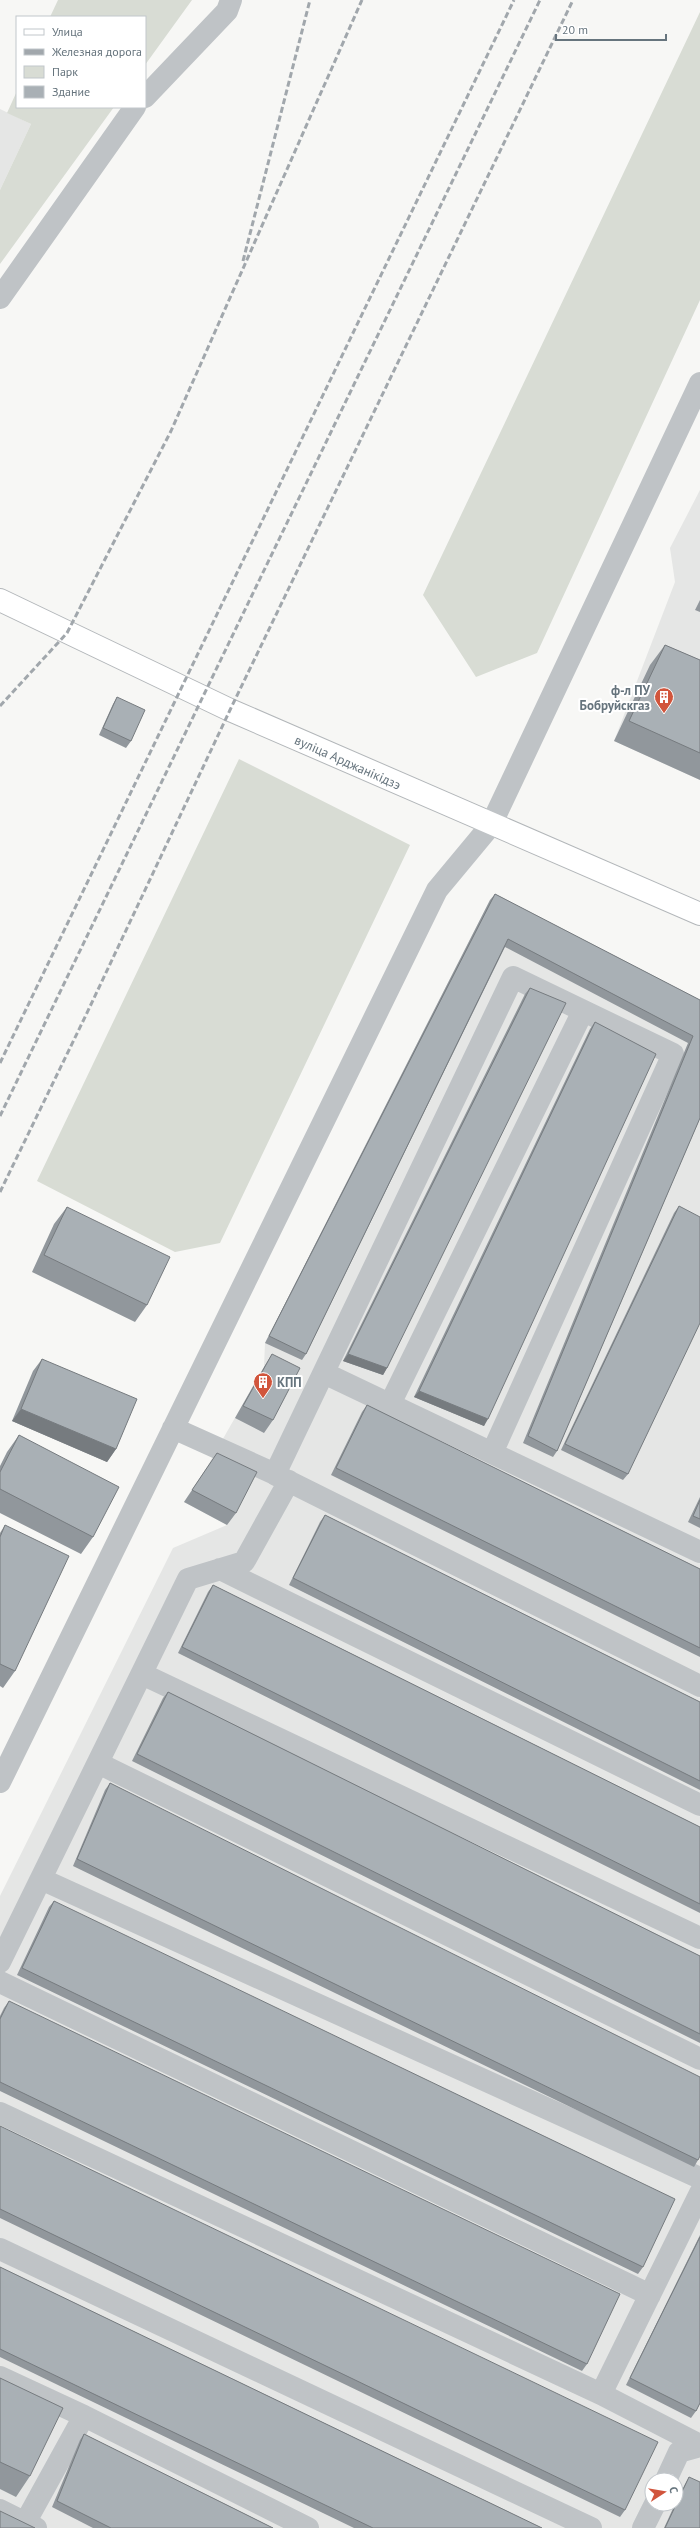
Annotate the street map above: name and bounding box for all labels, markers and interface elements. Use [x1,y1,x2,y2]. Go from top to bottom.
legend [16,16,146,108]
scale bar [556,16,666,42]
text: 20 m [562,22,588,37]
text: Улица [52,24,83,39]
text: Железная дорога [51,44,142,59]
text: Парк [52,64,78,79]
text: Здание [52,84,90,99]
place label: ф-л ПУ Бобруйскгаз [580,682,651,714]
building icon: ф-л ПУ Бобруйскгаз [653,686,675,714]
street label: вуліца Арджанікідзэ [292,731,404,794]
building icon: КПП [252,1371,274,1399]
place label: КПП [277,1374,302,1391]
north arrow [644,2472,684,2512]
text: С [666,2485,681,2494]

